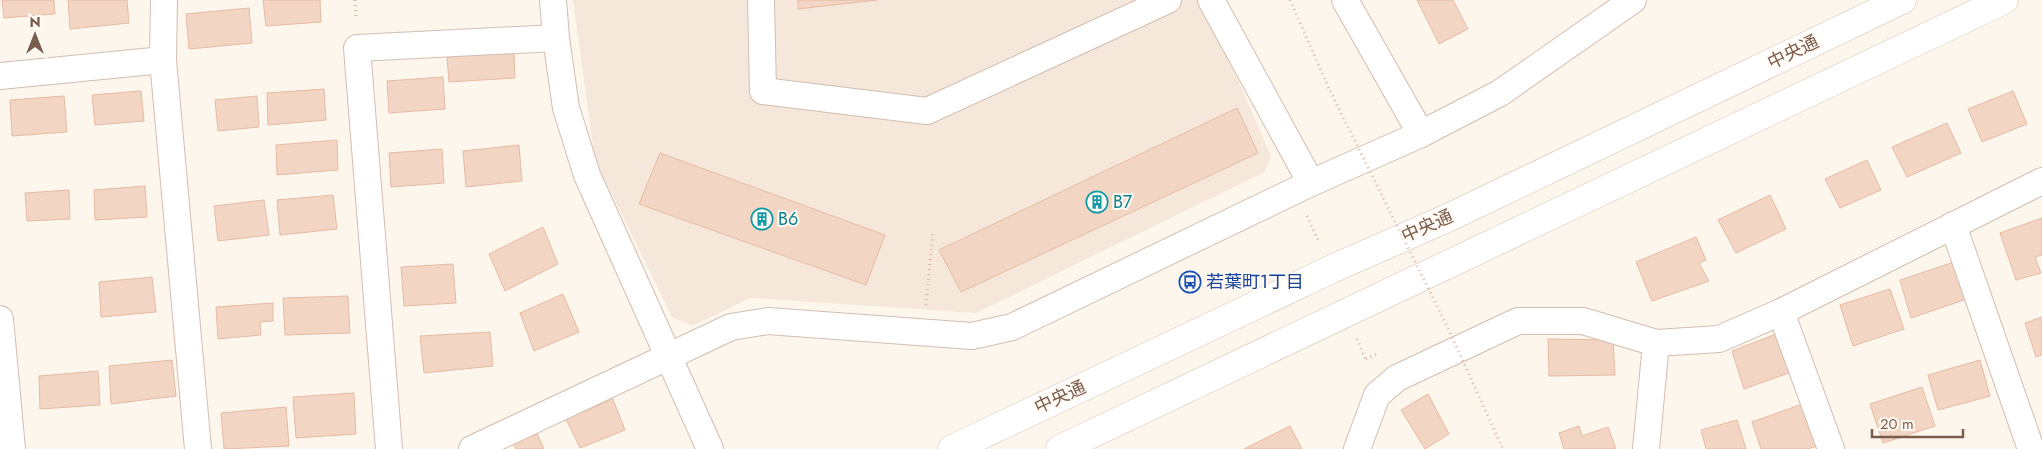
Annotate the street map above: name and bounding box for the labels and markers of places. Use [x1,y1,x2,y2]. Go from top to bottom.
place label: B7 [1113,189,1133,215]
building icon: B7 [1085,190,1109,214]
place label: B6 [778,206,798,232]
building icon: B6 [750,207,774,231]
place label: 若葉町1丁目 [1206,269,1304,295]
bus stop icon: 若葉町1丁目 [1178,270,1202,294]

